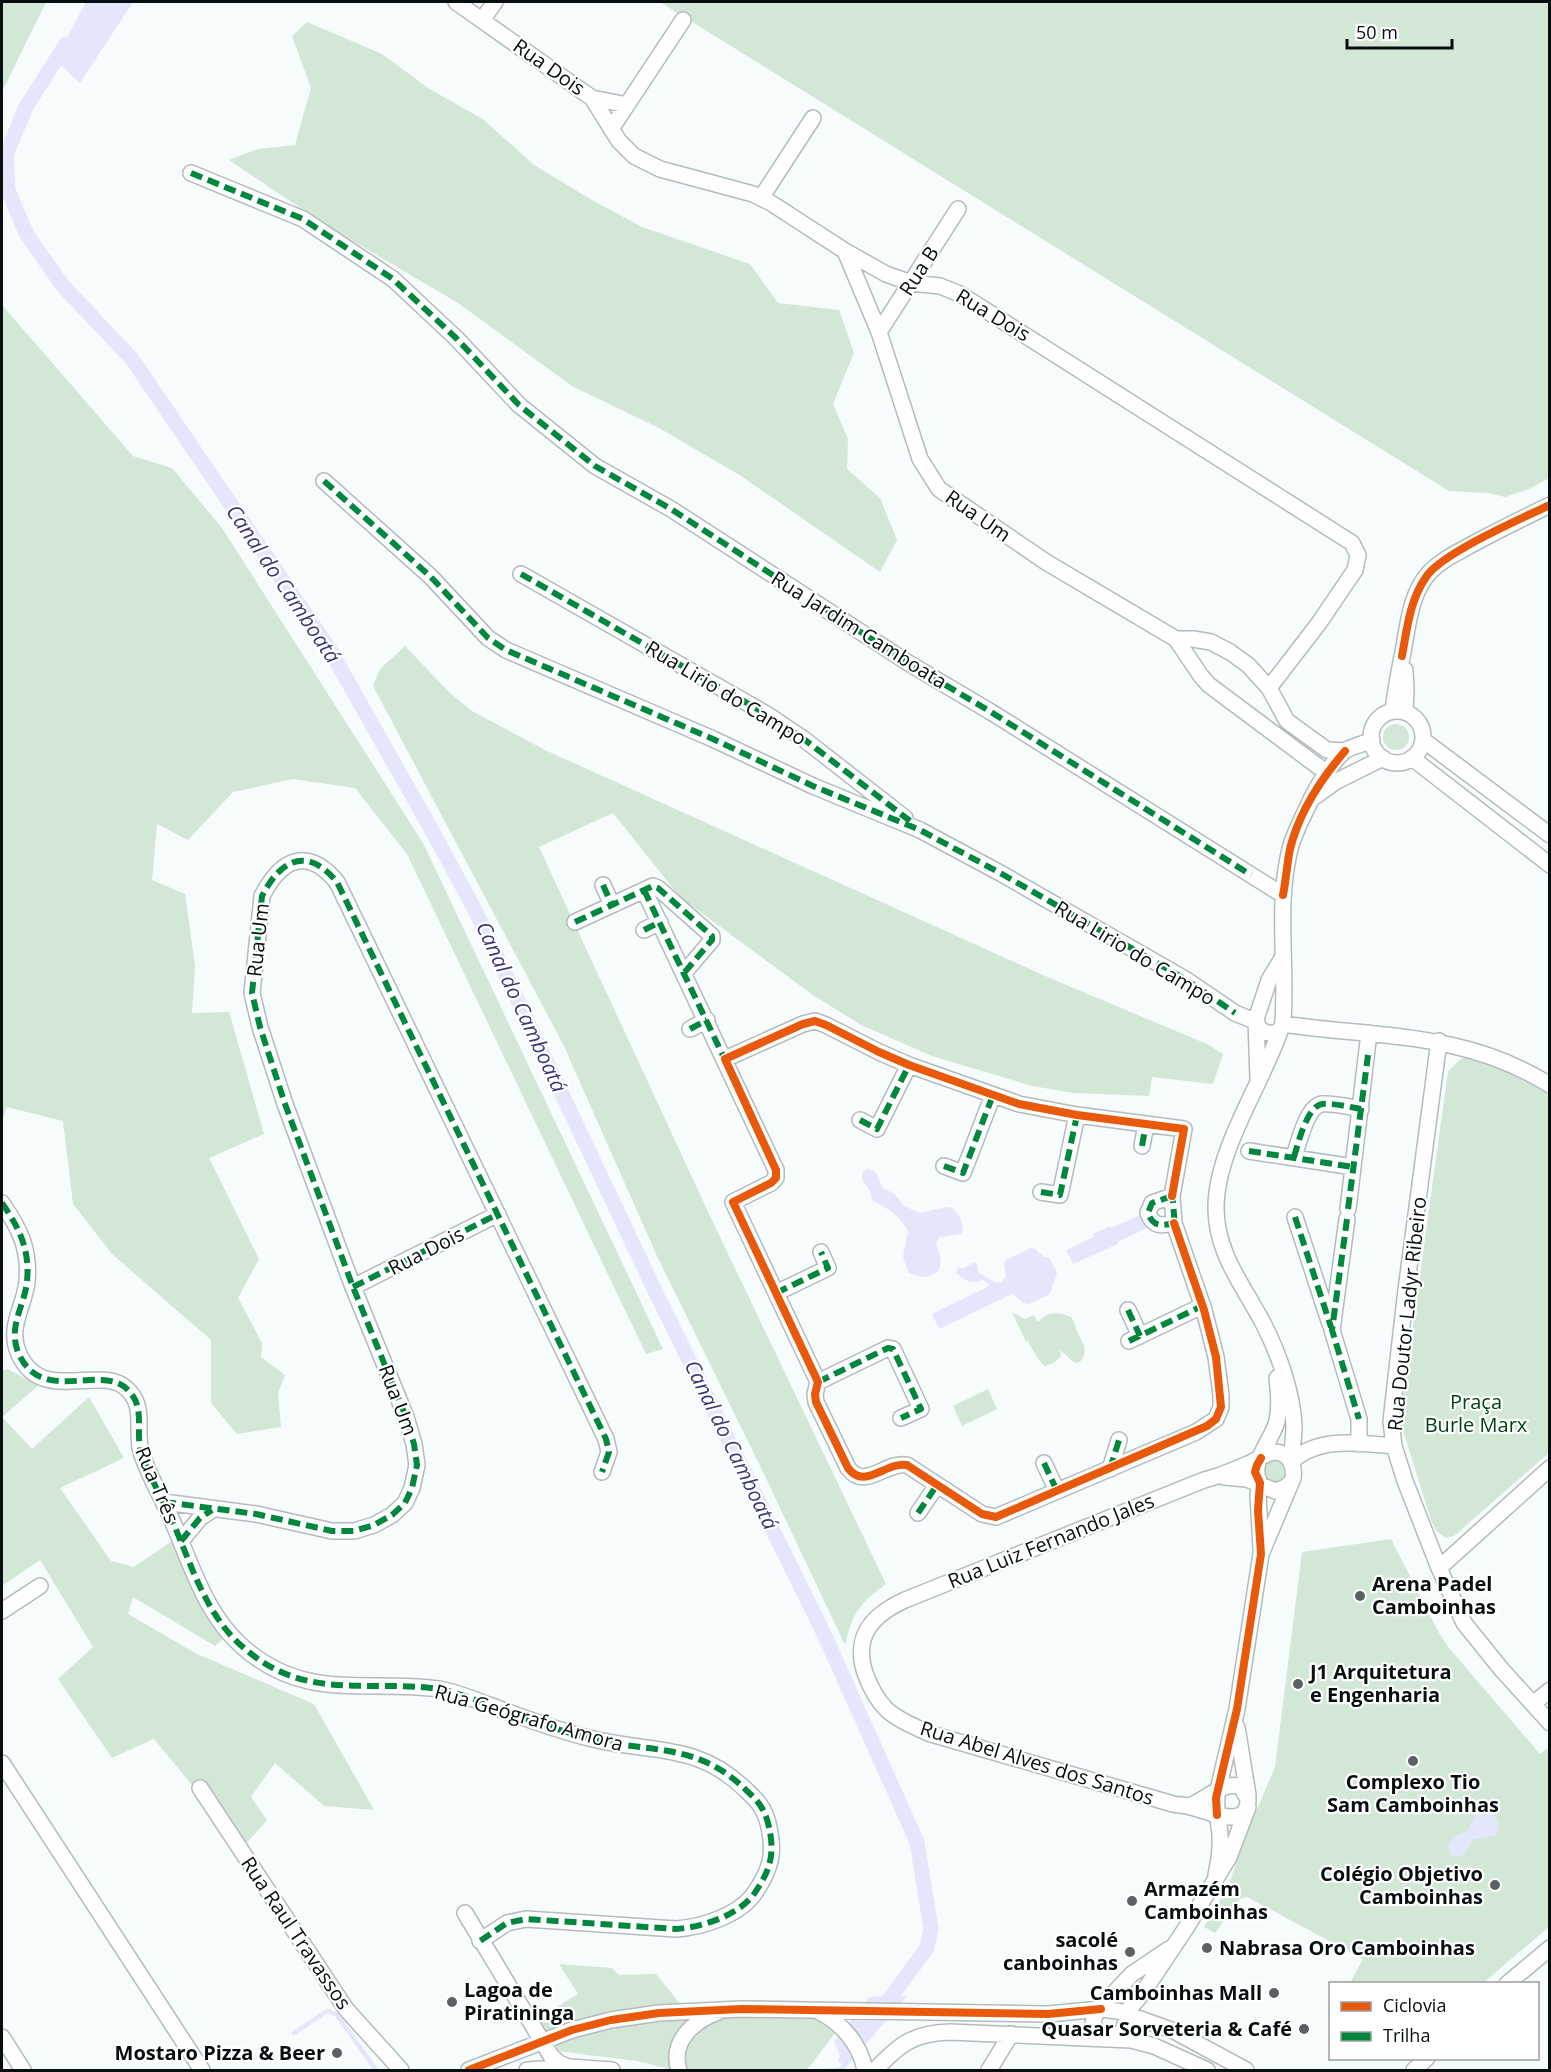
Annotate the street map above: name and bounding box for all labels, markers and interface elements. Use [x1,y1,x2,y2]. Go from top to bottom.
scale bar [1347,12,1452,50]
text: 50 m [1356,20,1398,44]
street label: Rua Dois [508,32,591,101]
street label: Rua B [893,241,945,301]
street label: Rua Dois [951,282,1035,347]
street label: Rua Um [940,483,1016,548]
water label: Canal do Camboatá [220,499,347,668]
street label: Rua Jardim Camboata [766,564,952,695]
street label: Rua Lirio do Campo [641,634,812,751]
street label: Rua Lirio do Campo [1050,894,1221,1011]
street label: Rua Um [240,902,275,978]
water label: Canal do Camboatá [470,917,574,1097]
street label: Rua Doutor Ladyr Ribeiro [1381,1195,1432,1432]
street label: Rua Dois [383,1220,468,1281]
water label: Canal do Camboatá [679,1355,785,1534]
street label: Rua Um [373,1360,424,1439]
park label: Praça Burle Marx [1425,1388,1528,1438]
street label: Rua Três [129,1442,186,1527]
street label: Rua Luiz Fernando Jales [944,1487,1158,1594]
place label: Arena Padel Camboinhas [1372,1570,1496,1620]
marker: Arena Padel Camboinhas [1353,1589,1367,1603]
place label: J1 Arquitetura e Engenharia [1308,1658,1452,1708]
marker: J1 Arquitetura e Engenharia [1291,1677,1305,1691]
street label: Rua Geógrafo Amora [432,1678,627,1757]
street label: Rua Abel Alves dos Santos [917,1714,1157,1811]
marker: Complexo Tio Sam Camboinhas [1406,1754,1420,1768]
place label: Complexo Tio Sam Camboinhas [1327,1768,1499,1818]
street label: Rua Raul Travassos [235,1851,358,2014]
place label: Colégio Objetivo Camboinhas [1320,1860,1483,1910]
place label: Armazém Camboinhas [1144,1875,1268,1925]
marker: Colégio Objetivo Camboinhas [1488,1878,1502,1892]
marker: Armazém Camboinhas [1125,1894,1139,1908]
place label: sacolé canboinhas [1003,1926,1118,1976]
place label: Nabrasa Oro Camboinhas [1219,1934,1475,1961]
marker: Nabrasa Oro Camboinhas [1200,1941,1214,1955]
marker: sacolé canboinhas [1123,1945,1137,1959]
place label: Lagoa de Piratininga [464,1976,574,2026]
place label: Camboinhas Mall [1090,1979,1262,2006]
legend [1329,1982,1539,2060]
marker: Camboinhas Mall [1267,1986,1281,2000]
text: Ciclovia [1383,1993,1446,2017]
marker: Lagoa de Piratininga [445,1995,459,2009]
place label: Quasar Sorveteria & Café [1041,2015,1292,2042]
marker: Quasar Sorveteria & Café [1297,2022,1311,2036]
text: Trilha [1383,2023,1430,2047]
place label: Mostaro Pizza & Beer [115,2039,325,2066]
marker: Mostaro Pizza & Beer [330,2046,344,2060]

